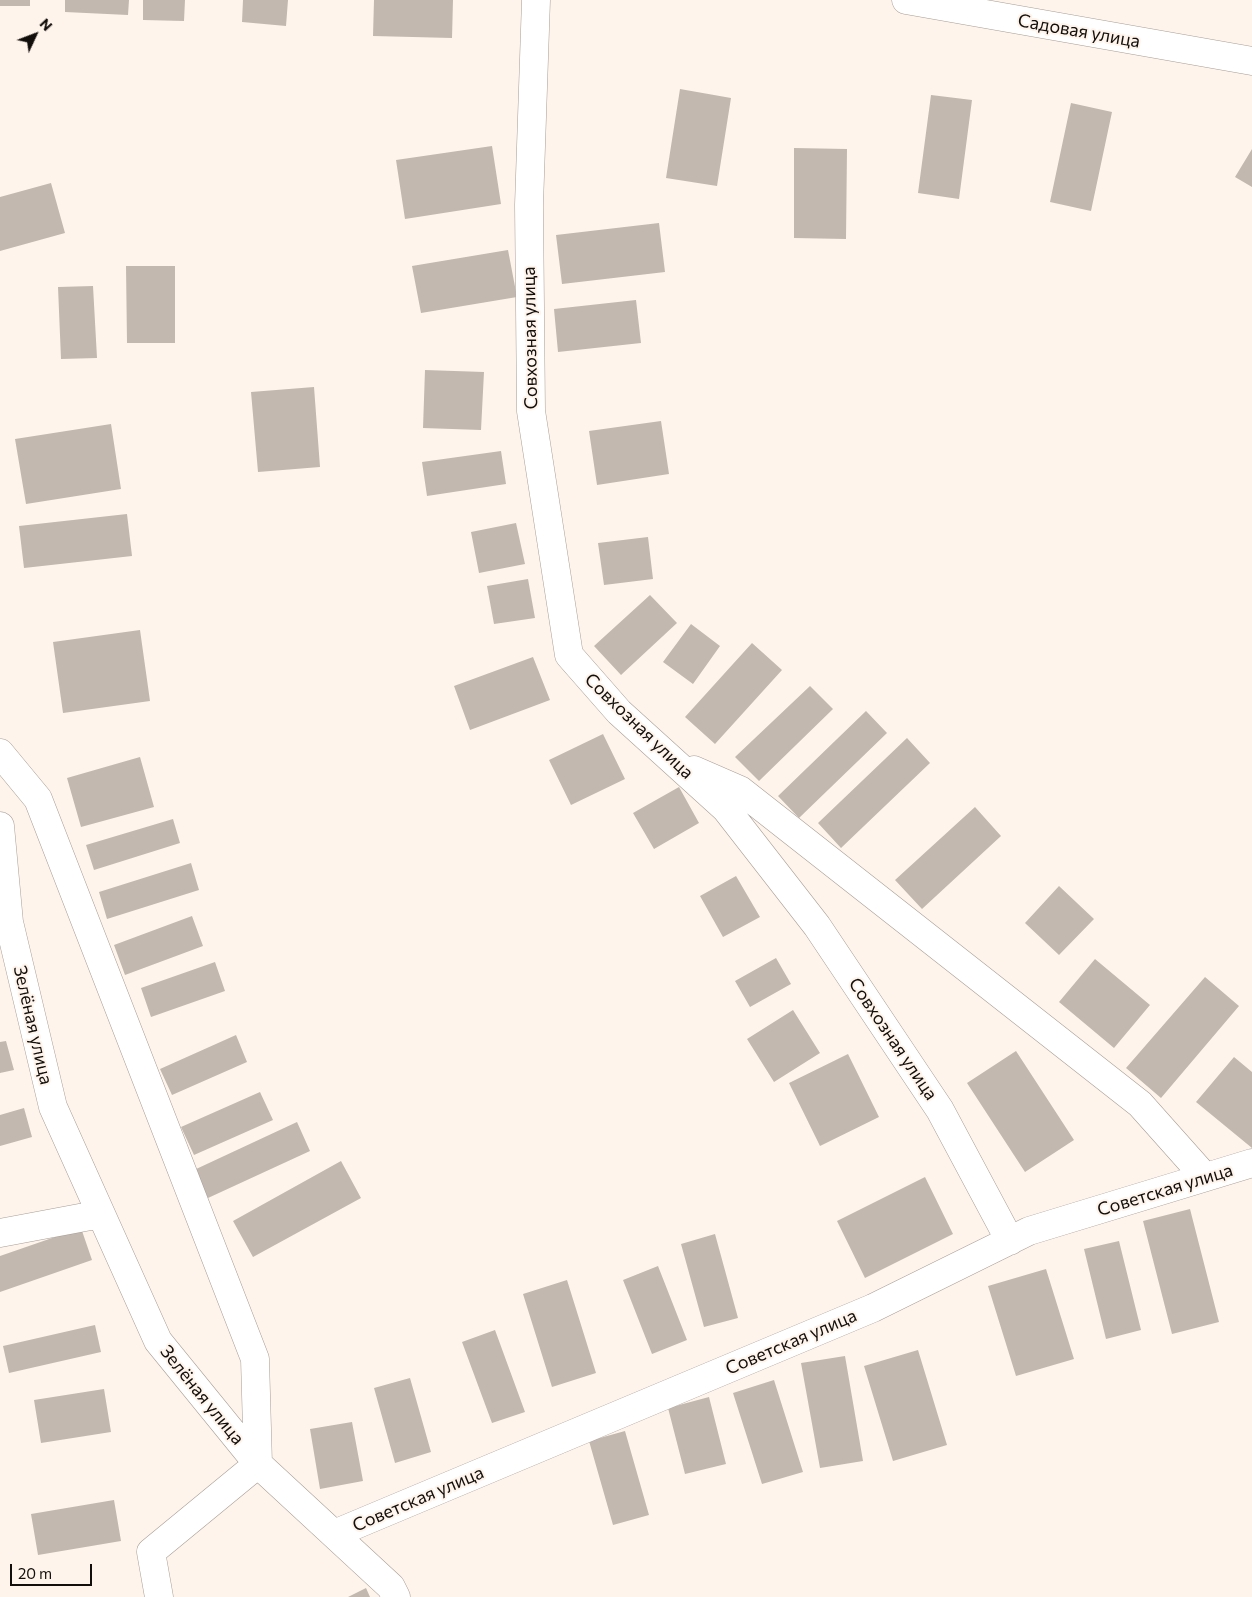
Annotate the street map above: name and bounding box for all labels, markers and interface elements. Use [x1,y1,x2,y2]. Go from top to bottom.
north arrow [10,10,60,60]
street label: Садовая улица [1016,10,1142,52]
text: N [37,15,56,34]
street label: Совхозная улица [518,266,542,410]
street label: Совхозная улица [580,669,698,783]
street label: Зелёная улица [9,963,57,1087]
street label: Совхозная улица [844,974,942,1104]
street label: Советская улица [1095,1159,1235,1221]
street label: Советская улица [722,1305,860,1379]
street label: Зелёная улица [155,1341,249,1449]
street label: Советская улица [349,1462,487,1536]
scale bar [12,1554,95,1586]
text: 20 m [18,1564,52,1582]

